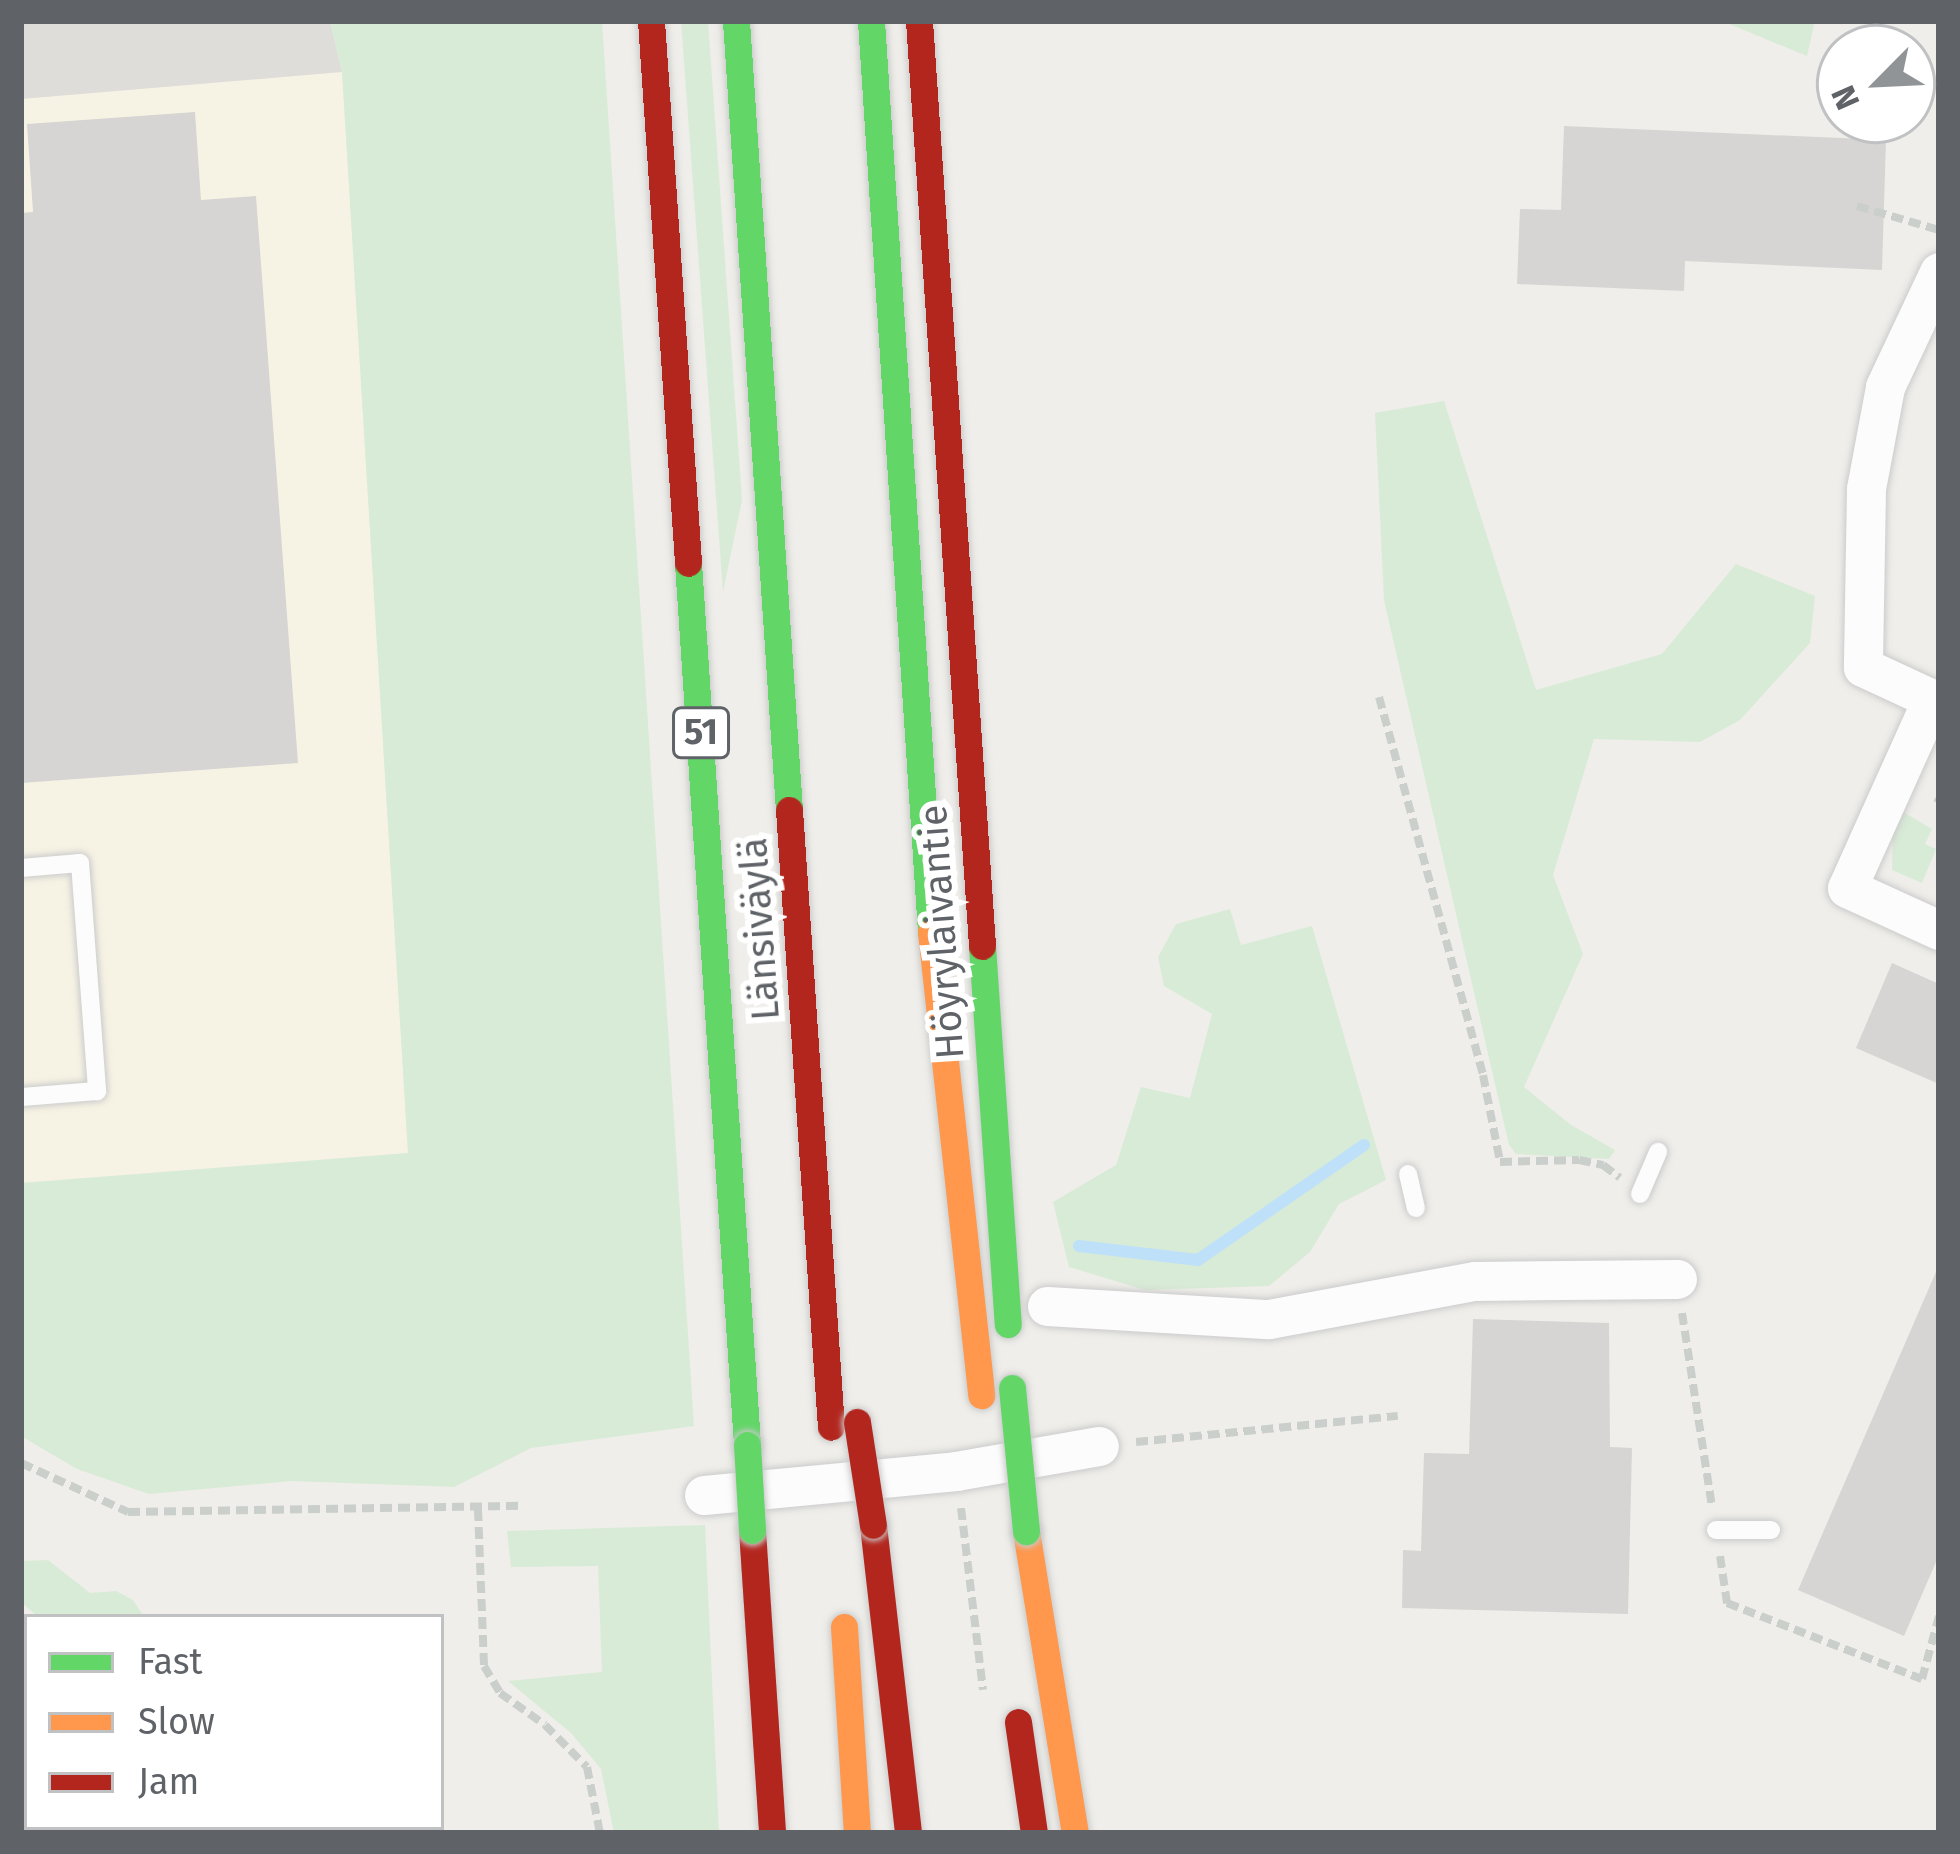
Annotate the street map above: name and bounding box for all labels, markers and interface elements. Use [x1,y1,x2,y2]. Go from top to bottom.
north arrow [1816,24,1936,144]
text: N [1823,79,1869,116]
road number: 51 [671,703,731,763]
street label: Höyrylaivantie [910,803,974,1061]
street label: Länsiväylä [730,836,790,1022]
legend [24,1614,444,1830]
text: Fast [138,1640,203,1684]
text: Slow [138,1700,215,1744]
text: Jam [138,1760,199,1804]

